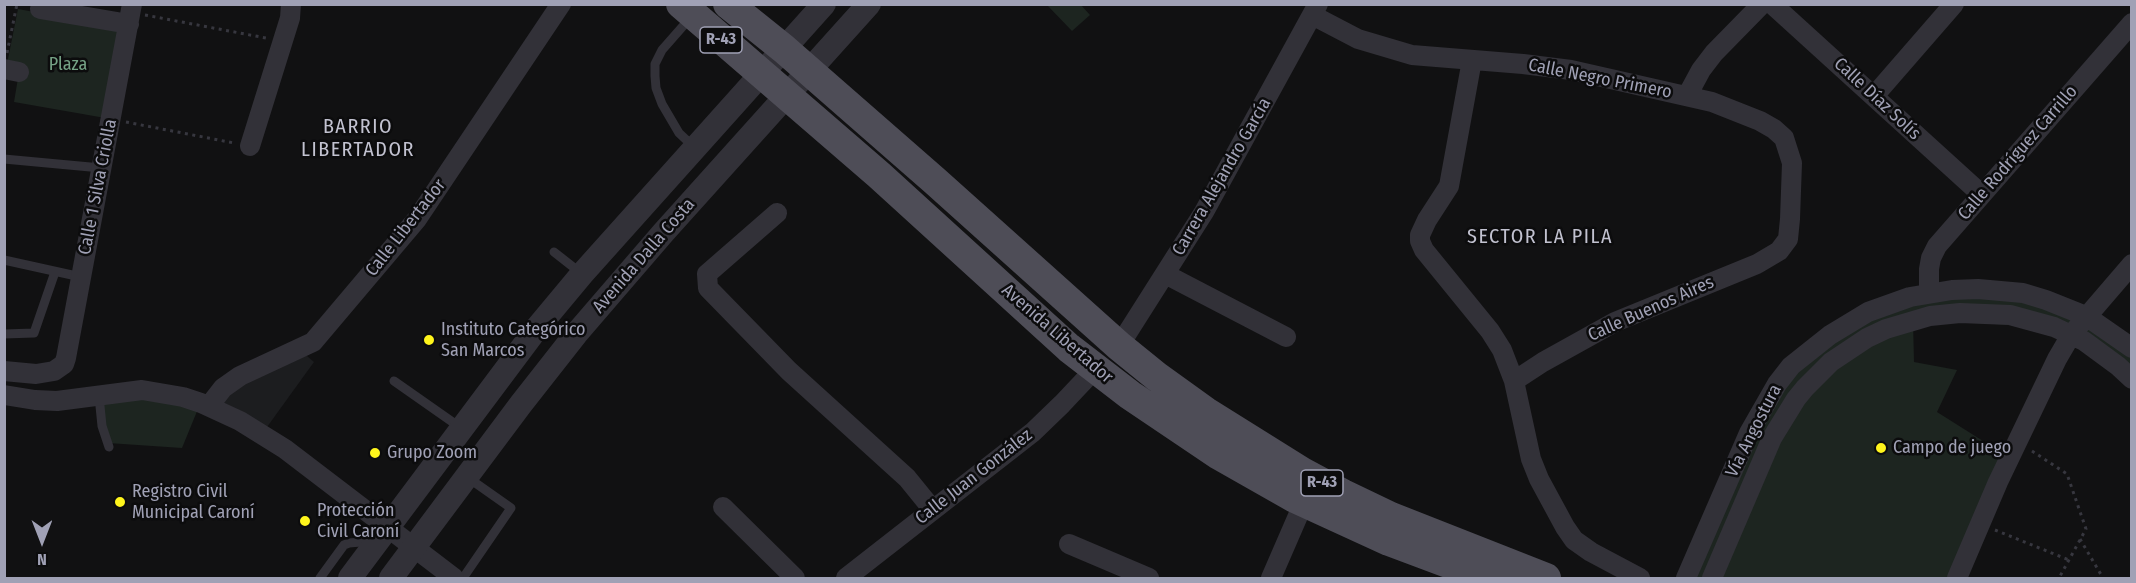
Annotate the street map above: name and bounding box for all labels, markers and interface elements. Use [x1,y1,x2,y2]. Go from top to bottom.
road number: R-43 [700,27,742,53]
street label: Calle Díaz Solís [1829,53,1925,145]
park label: Plaza [49,54,87,76]
street label: Calle Negro Primero [1526,54,1674,104]
street label: Calle Rodríguez Carrillo [1954,81,2082,225]
street label: Carrera Alejandro García [1168,94,1276,260]
district label: BARRIO LIBERTADOR [301,115,415,162]
street label: Calle 1 Silva Criolla [74,117,122,257]
street label: Calle Libertador [361,175,451,281]
street label: Avenida Dalla Costa [588,194,700,318]
district label: SECTOR LA PILA [1467,225,1613,249]
street label: Calle Buenos Aires [1585,272,1717,346]
street label: Avenida Libertador [997,280,1117,388]
place label: Instituto Categórico San Marcos [441,319,586,362]
marker: Instituto Categórico San Marcos [422,333,436,347]
street label: Vía Angostura [1721,381,1787,481]
street label: Calle Juan González [911,425,1037,529]
place label: Campo de juego [1893,437,2011,459]
marker: Campo de juego [1874,441,1888,455]
place label: Grupo Zoom [387,442,477,464]
marker: Grupo Zoom [368,446,382,460]
road number: R-43 [1301,470,1343,496]
place label: Registro Civil Municipal Caroní [132,481,255,524]
marker: Registro Civil Municipal Caroní [113,495,127,509]
place label: Protección Civil Caroní [317,500,399,542]
north arrow [12,511,72,571]
marker: Protección Civil Caroní [298,514,312,528]
text: N [37,550,47,569]

